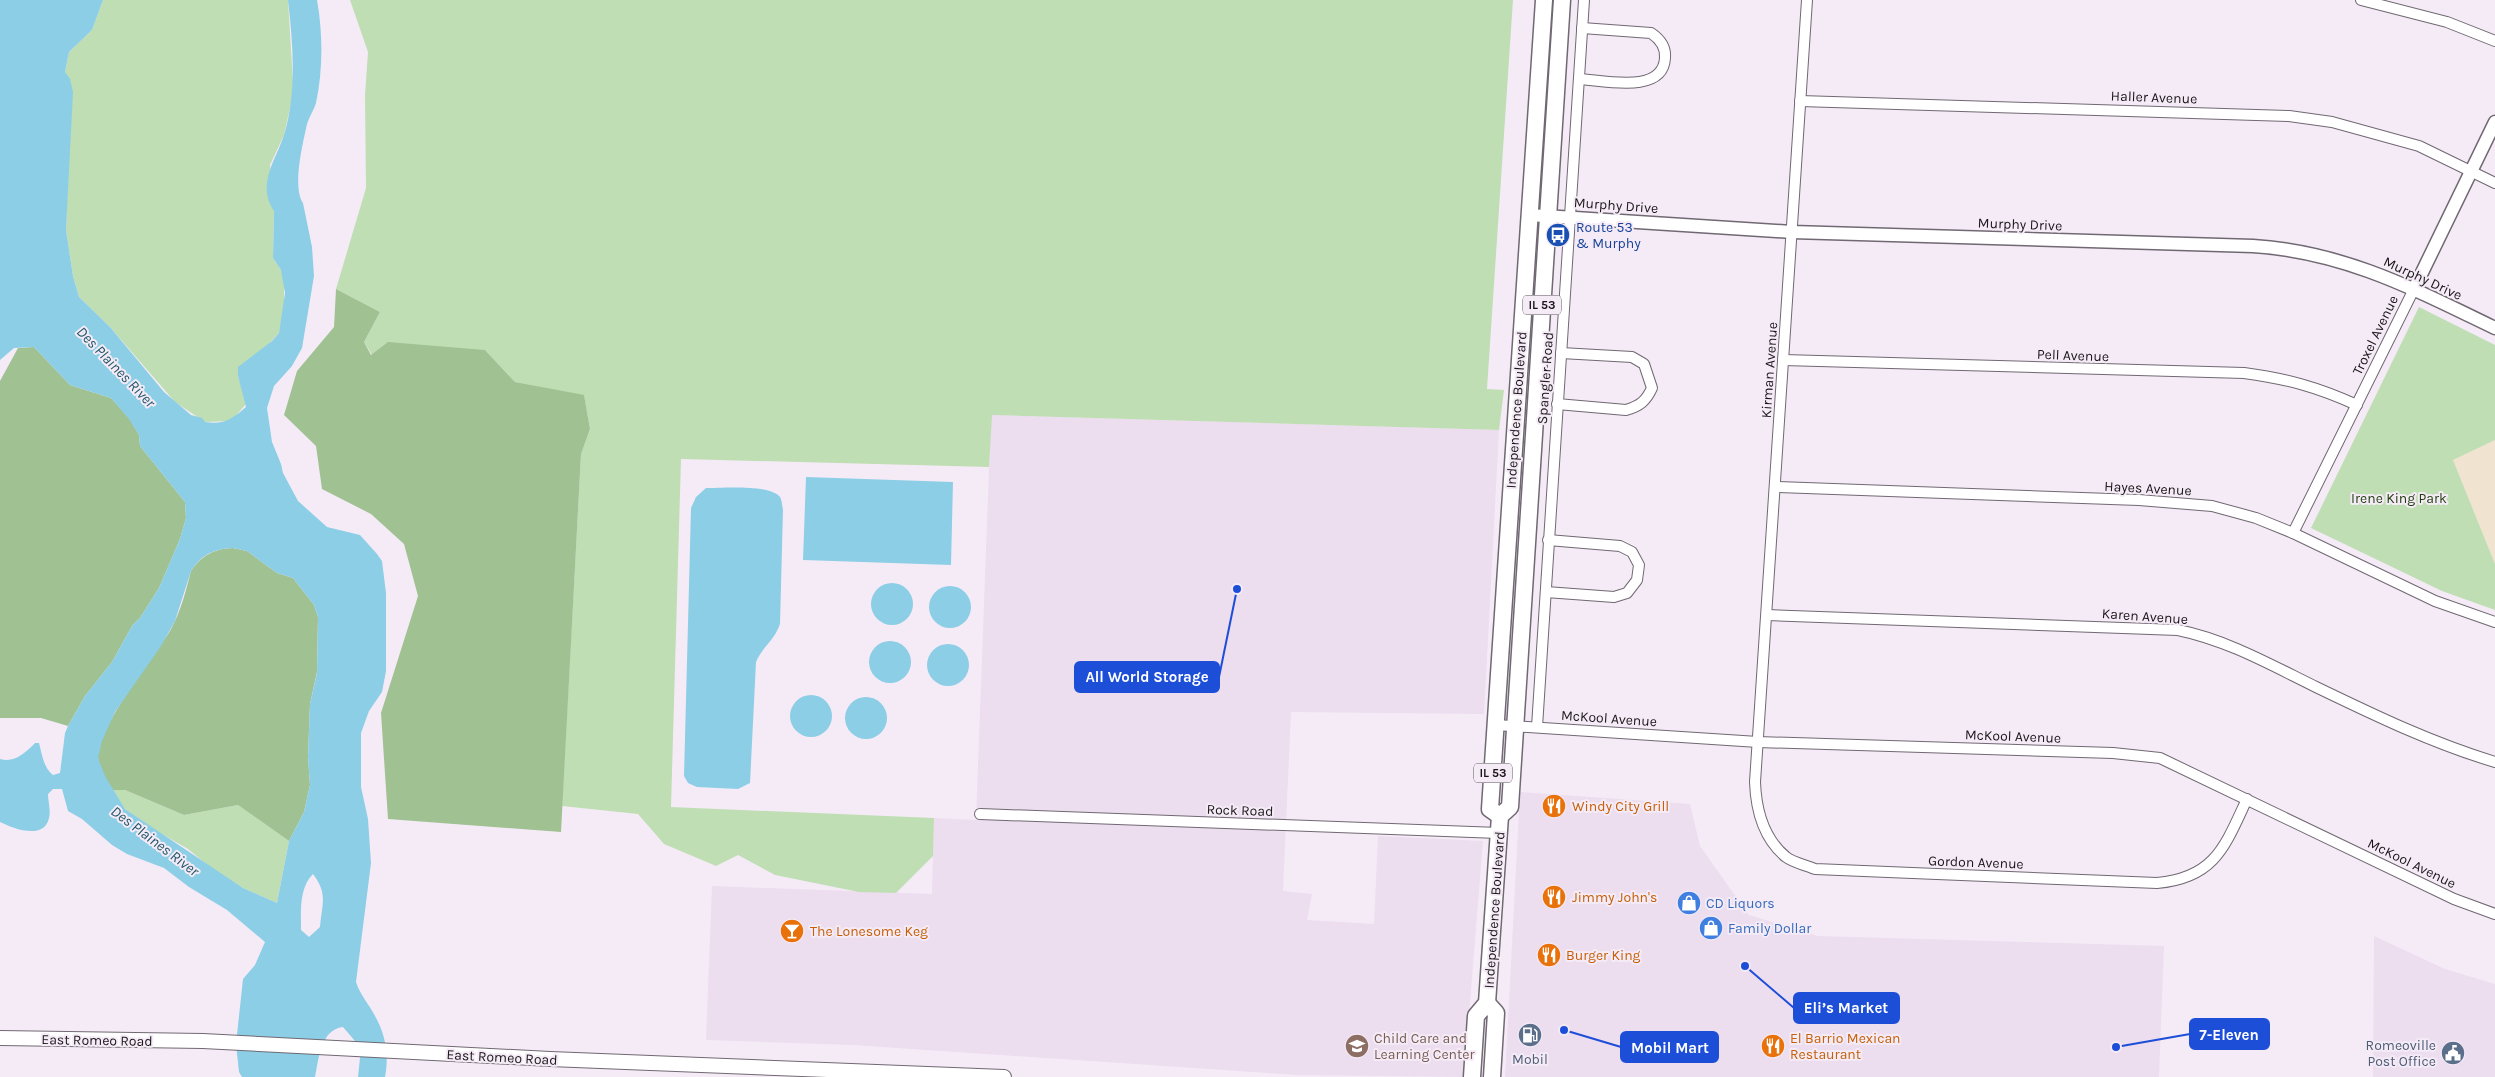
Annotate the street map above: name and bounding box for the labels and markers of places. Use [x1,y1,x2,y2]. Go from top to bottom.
place label: Route 53 & Murphy [1576,219,1641,252]
bus stop icon: Route 53 & Murphy [1545,222,1571,248]
callout: All World Storage [1075,662,1219,692]
restaurant icon: Windy City Grill [1541,793,1567,819]
place label: Windy City Grill [1572,798,1669,815]
restaurant icon: Jimmy John's [1541,884,1567,910]
place label: Jimmy John's [1572,889,1657,906]
shop icon: CD Liquors [1676,890,1702,916]
place label: CD Liquors [1706,895,1775,912]
shop icon: Family Dollar [1698,915,1724,941]
bar icon: The Lonesome Keg [779,918,805,944]
place label: Family Dollar [1728,920,1812,937]
place label: The Lonesome Keg [810,923,928,940]
restaurant icon: Burger King [1536,942,1562,968]
place label: Burger King [1566,947,1641,964]
callout: Eli’s Market [1794,993,1899,1023]
callout: 7-Eleven [2190,1019,2269,1049]
fuel station icon: Mobil [1517,1022,1543,1048]
place label: Child Care and Learning Center [1374,1030,1475,1063]
place label: El Barrio Mexican Restaurant [1790,1030,1901,1063]
callout: Mobil Mart [1621,1032,1718,1062]
school or university icon: Child Care and Learning Center [1344,1033,1370,1059]
restaurant icon: El Barrio Mexican Restaurant [1760,1033,1786,1059]
place label: Romeoville Post Office [2366,1037,2436,1070]
public building icon: Romeoville Post Office [2440,1040,2466,1066]
place label: Mobil [1512,1051,1548,1068]

